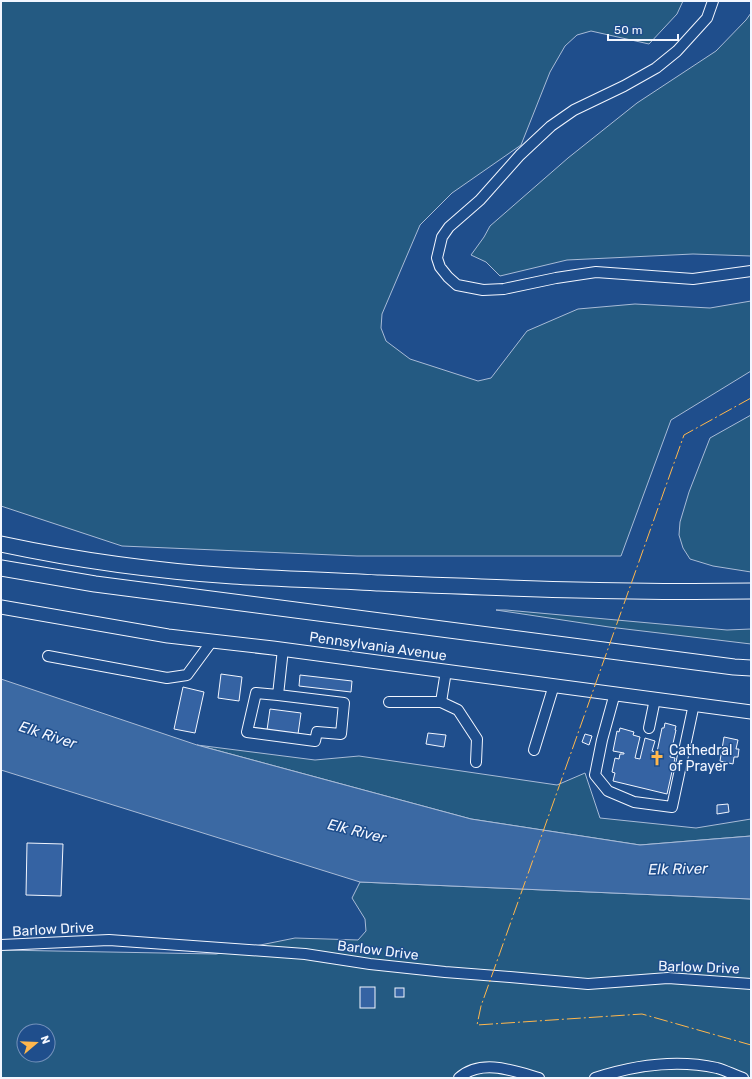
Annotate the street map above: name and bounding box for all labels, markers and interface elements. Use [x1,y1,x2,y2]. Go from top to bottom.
scale bar [608,16,678,42]
text: 50 m [614,23,642,37]
street label: Pennsylvania Avenue [308,628,448,665]
water label: Elk River [17,717,80,753]
place label: Cathedral of Prayer [669,742,733,775]
church icon: Cathedral of Prayer [648,749,666,767]
water label: Elk River [326,815,389,847]
water label: Elk River [648,859,709,879]
street label: Barlow Drive [12,919,94,940]
street label: Barlow Drive [336,937,420,964]
street label: Barlow Drive [658,958,740,977]
north arrow [16,1023,56,1063]
text: N [38,1034,52,1046]

